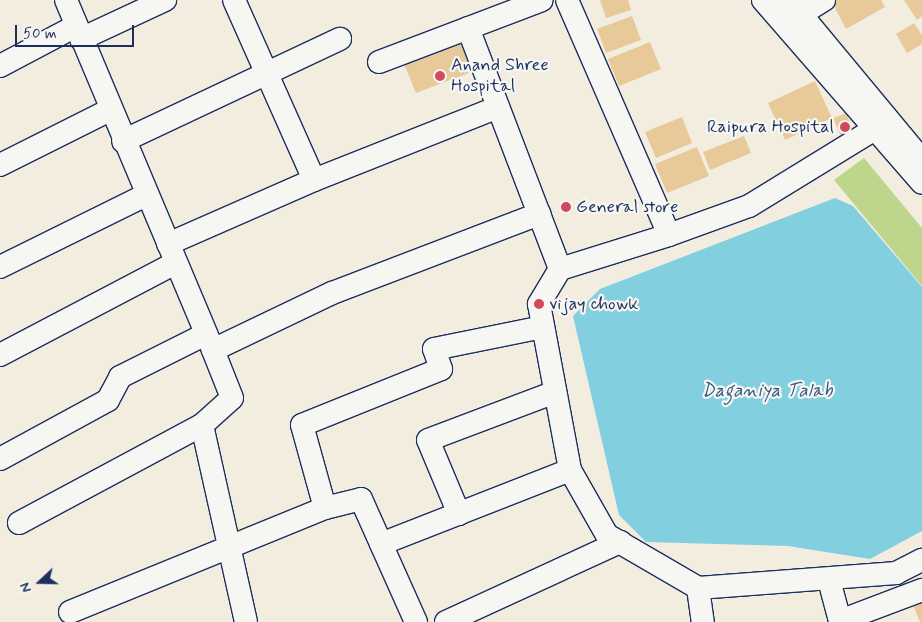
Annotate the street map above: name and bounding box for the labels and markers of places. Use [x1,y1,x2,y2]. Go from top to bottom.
place label: Anand Shree Hospital [451,55,549,98]
marker: Anand Shree Hospital [433,69,447,83]
place label: Raipura Hospital [705,116,834,138]
marker: Raipura Hospital [838,120,852,134]
place label: General store [576,196,678,218]
marker: General store [560,201,572,213]
place label: vijay chowk [549,293,638,315]
marker: vijay chowk [533,298,545,310]

